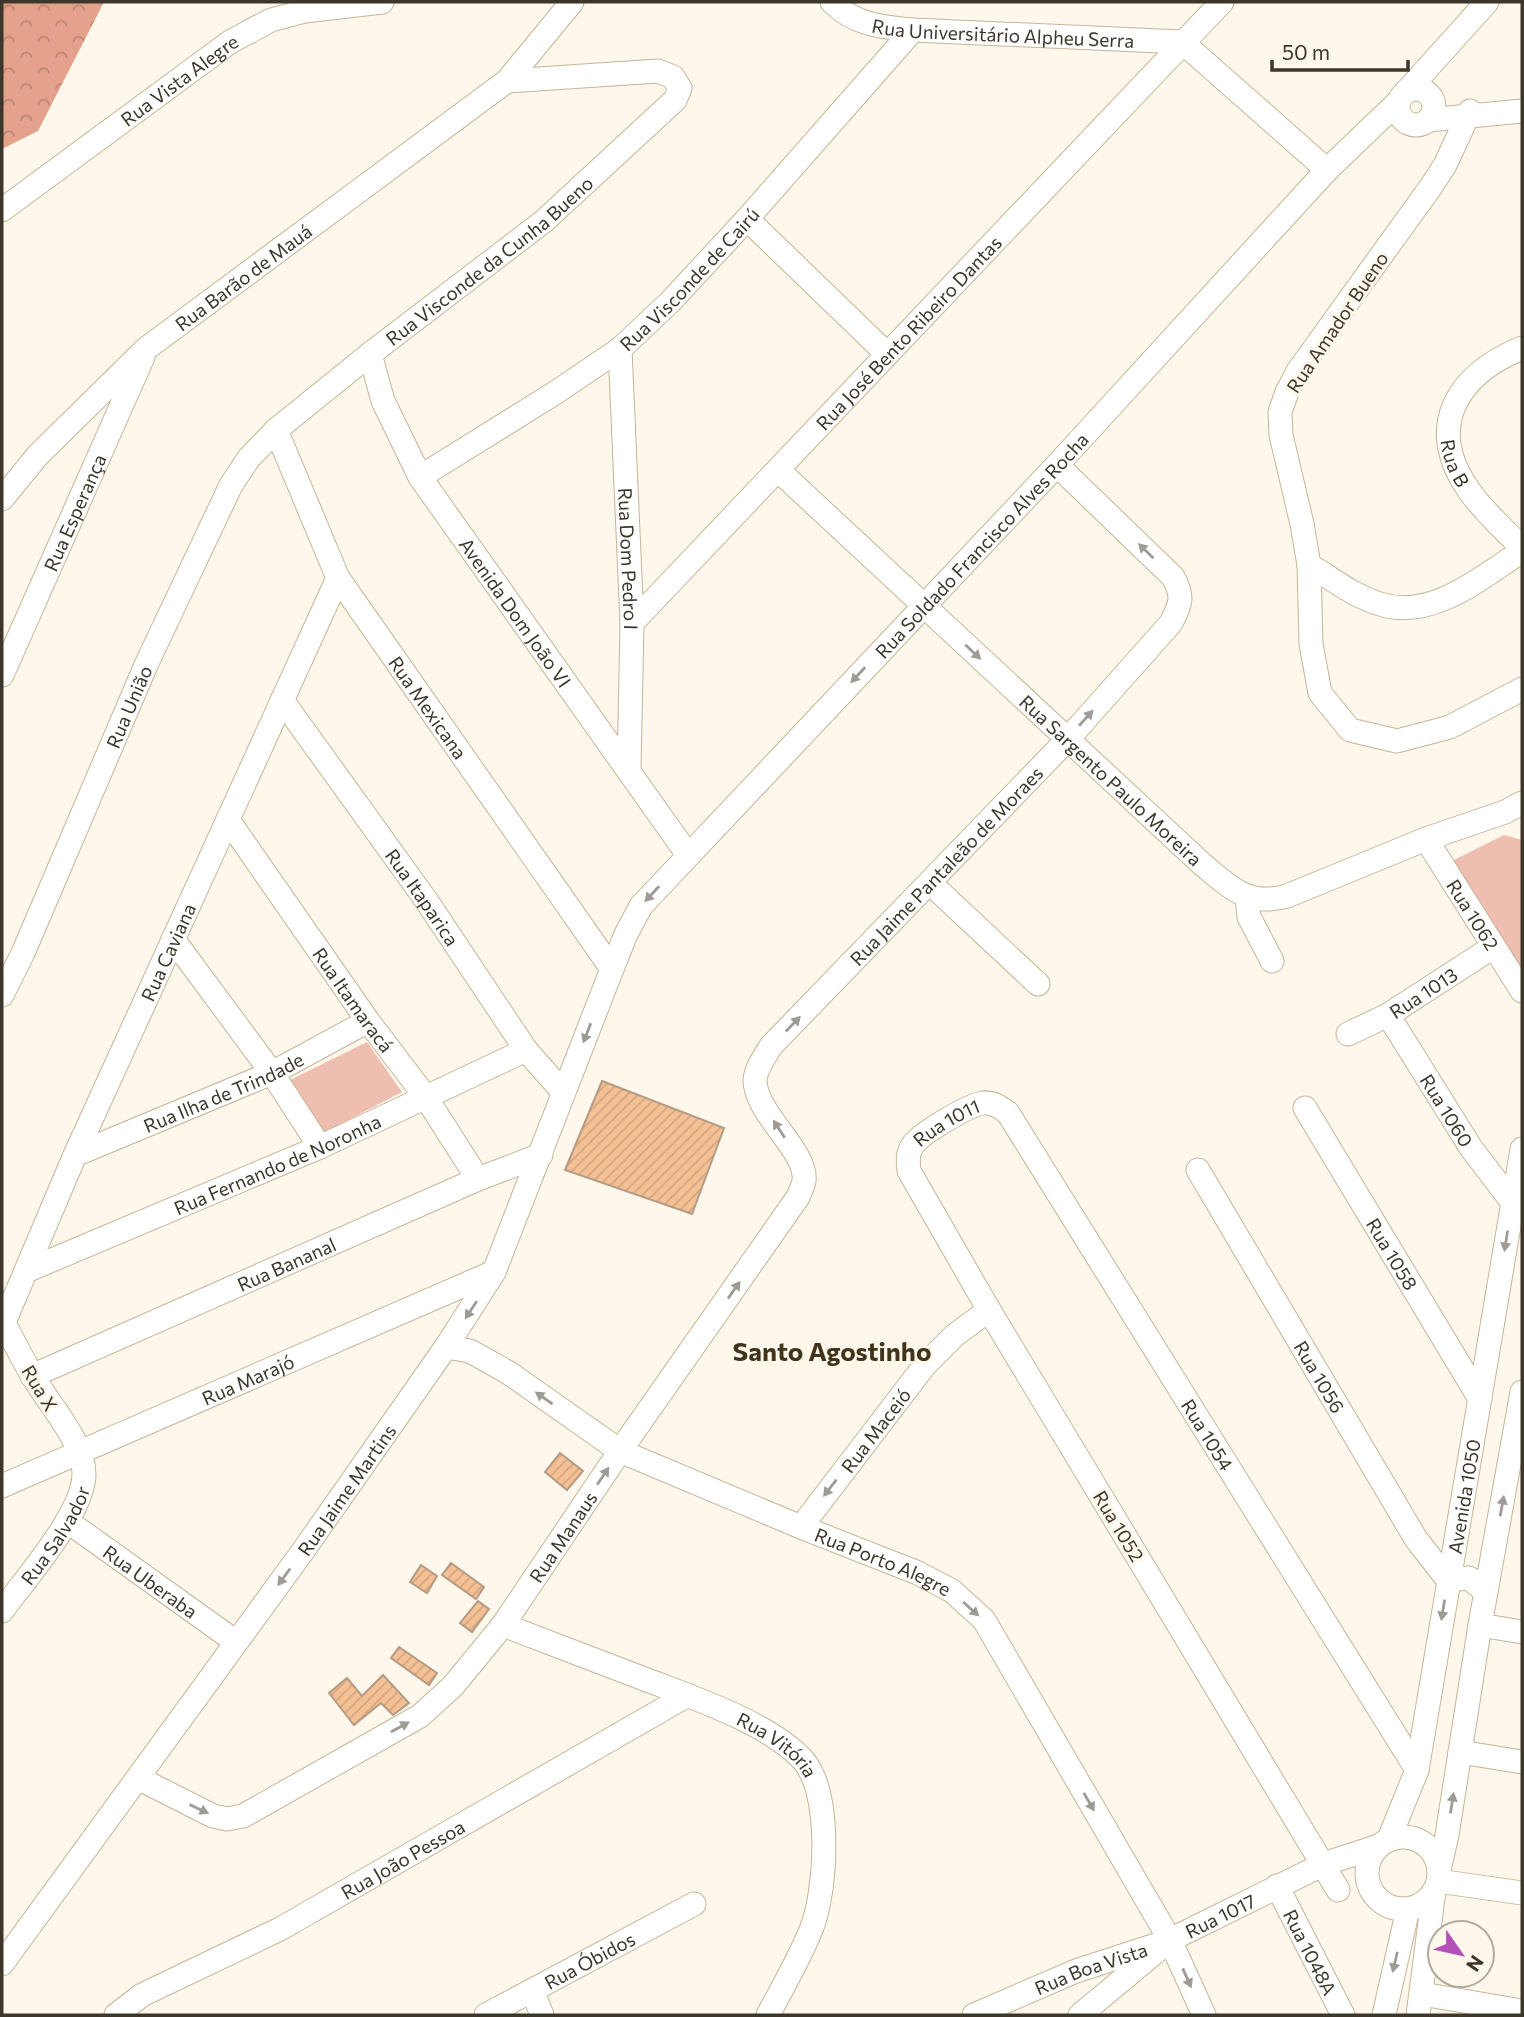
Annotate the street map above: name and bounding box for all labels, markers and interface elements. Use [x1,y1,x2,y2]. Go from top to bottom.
street label: Rua Universitário Alpheu Serra [870,13,1135,51]
scale bar [1272,28,1408,72]
street label: Rua Vista Alegre [116,29,242,130]
text: 50 m [1282,39,1330,64]
street label: Rua Visconde da Cunha Bueno [381,171,597,350]
street label: Rua Visconde de Cairú [615,202,763,355]
street label: Rua Barão de Mauá [170,219,316,335]
street label: Rua José Bento Ribeiro Dantas [811,230,1006,434]
street label: Rua Amador Bueno [1281,247,1393,397]
street label: Rua Soldado Francisco Alves Rocha [870,428,1093,662]
street label: Rua B [1437,437,1475,491]
street label: Rua Esperança [38,450,110,574]
street label: Rua Dom Pedro I [615,487,644,630]
street label: Avenida Dom João VI [455,533,577,691]
one-way arrow [1138,544,1155,560]
one-way arrow [964,643,981,659]
street label: Rua Mexicana [385,651,472,763]
street label: Rua União [100,662,156,751]
one-way arrow [850,666,866,683]
street label: Rua Sargento Paulo Moreira [1015,689,1207,870]
one-way arrow [1078,709,1094,727]
street label: Rua Jaime Pantaleão de Moraes [844,761,1047,970]
street label: Rua Itaparica [381,844,464,950]
street label: Rua 1062 [1443,875,1504,954]
one-way arrow [644,885,660,903]
street label: Rua Caviana [135,899,200,1004]
street label: Rua Itamaracá [309,943,399,1056]
street label: Rua 1013 [1385,962,1461,1023]
one-way arrow [785,1015,802,1032]
one-way arrow [581,1023,592,1044]
street label: Rua Ilha de Trindade [140,1047,307,1137]
street label: Rua 1060 [1416,1069,1479,1151]
street label: Rua 1011 [908,1093,983,1151]
street label: Rua Fernando de Noronha [170,1109,384,1219]
one-way arrow [772,1120,785,1139]
street label: Rua 1058 [1362,1214,1423,1294]
one-way arrow [1500,1230,1511,1252]
street label: Rua Bananal [233,1232,339,1296]
one-way arrow [727,1281,741,1299]
one-way arrow [464,1300,477,1320]
district label: Santo Agostinho [733,1335,931,1366]
street label: Rua 1056 [1290,1336,1350,1417]
street label: Rua Marajó [198,1349,297,1409]
street label: Rua X [17,1361,63,1415]
street label: Rua Maceió [835,1383,915,1477]
one-way arrow [535,1391,553,1405]
street label: Rua 1054 [1177,1395,1239,1474]
street label: Rua Jaime Martins [292,1419,400,1560]
street label: Avenida 1050 [1442,1437,1484,1555]
one-way arrow [597,1466,610,1486]
one-way arrow [823,1479,838,1497]
street label: Rua Salvador [15,1483,94,1589]
street label: Rua 1052 [1089,1486,1149,1566]
street label: Rua Manaus [524,1487,601,1587]
one-way arrow [1496,1495,1507,1517]
street label: Rua Porto Alegre [812,1522,955,1600]
street label: Rua Uberaba [99,1539,202,1622]
one-way arrow [278,1568,292,1586]
one-way arrow [1437,1599,1448,1621]
one-way arrow [962,1601,980,1617]
street label: Rua Vitória [734,1707,823,1781]
one-way arrow [391,1721,410,1733]
one-way arrow [1447,1792,1458,1814]
one-way arrow [1083,1793,1096,1812]
one-way arrow [188,1804,209,1815]
street label: Rua João Pessoa [337,1814,468,1903]
street label: Rua 1017 [1181,1888,1259,1942]
street label: Rua 1048A [1279,1905,1342,1999]
north arrow [1426,1919,1496,1989]
street label: Rua Óbidos [540,1926,638,1993]
street label: Rua Boa Vista [1031,1937,1150,1999]
one-way arrow [1390,1951,1401,1973]
text: N [1462,1951,1489,1976]
one-way arrow [1181,1968,1193,1988]

